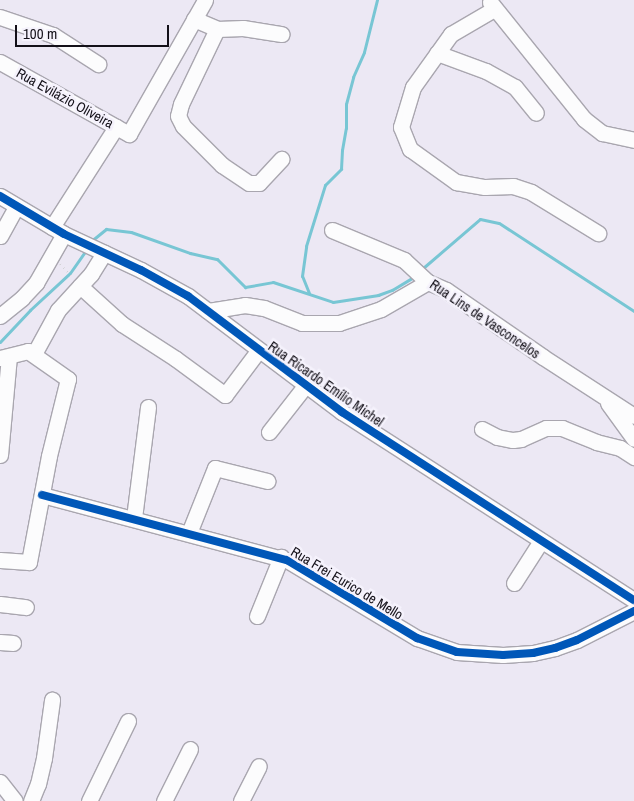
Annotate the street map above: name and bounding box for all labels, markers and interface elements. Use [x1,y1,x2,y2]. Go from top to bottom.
scale bar [18,15,171,47]
text: 100 m [23,23,57,44]
street label: Rua Evilázio Oliveira [13,64,117,132]
street label: Rua Lins de Vasconcelos [427,276,543,362]
street label: Rua Ricardo Emílio Michel [265,338,387,430]
street label: Rua Frei Eurico de Mello [288,543,406,623]

